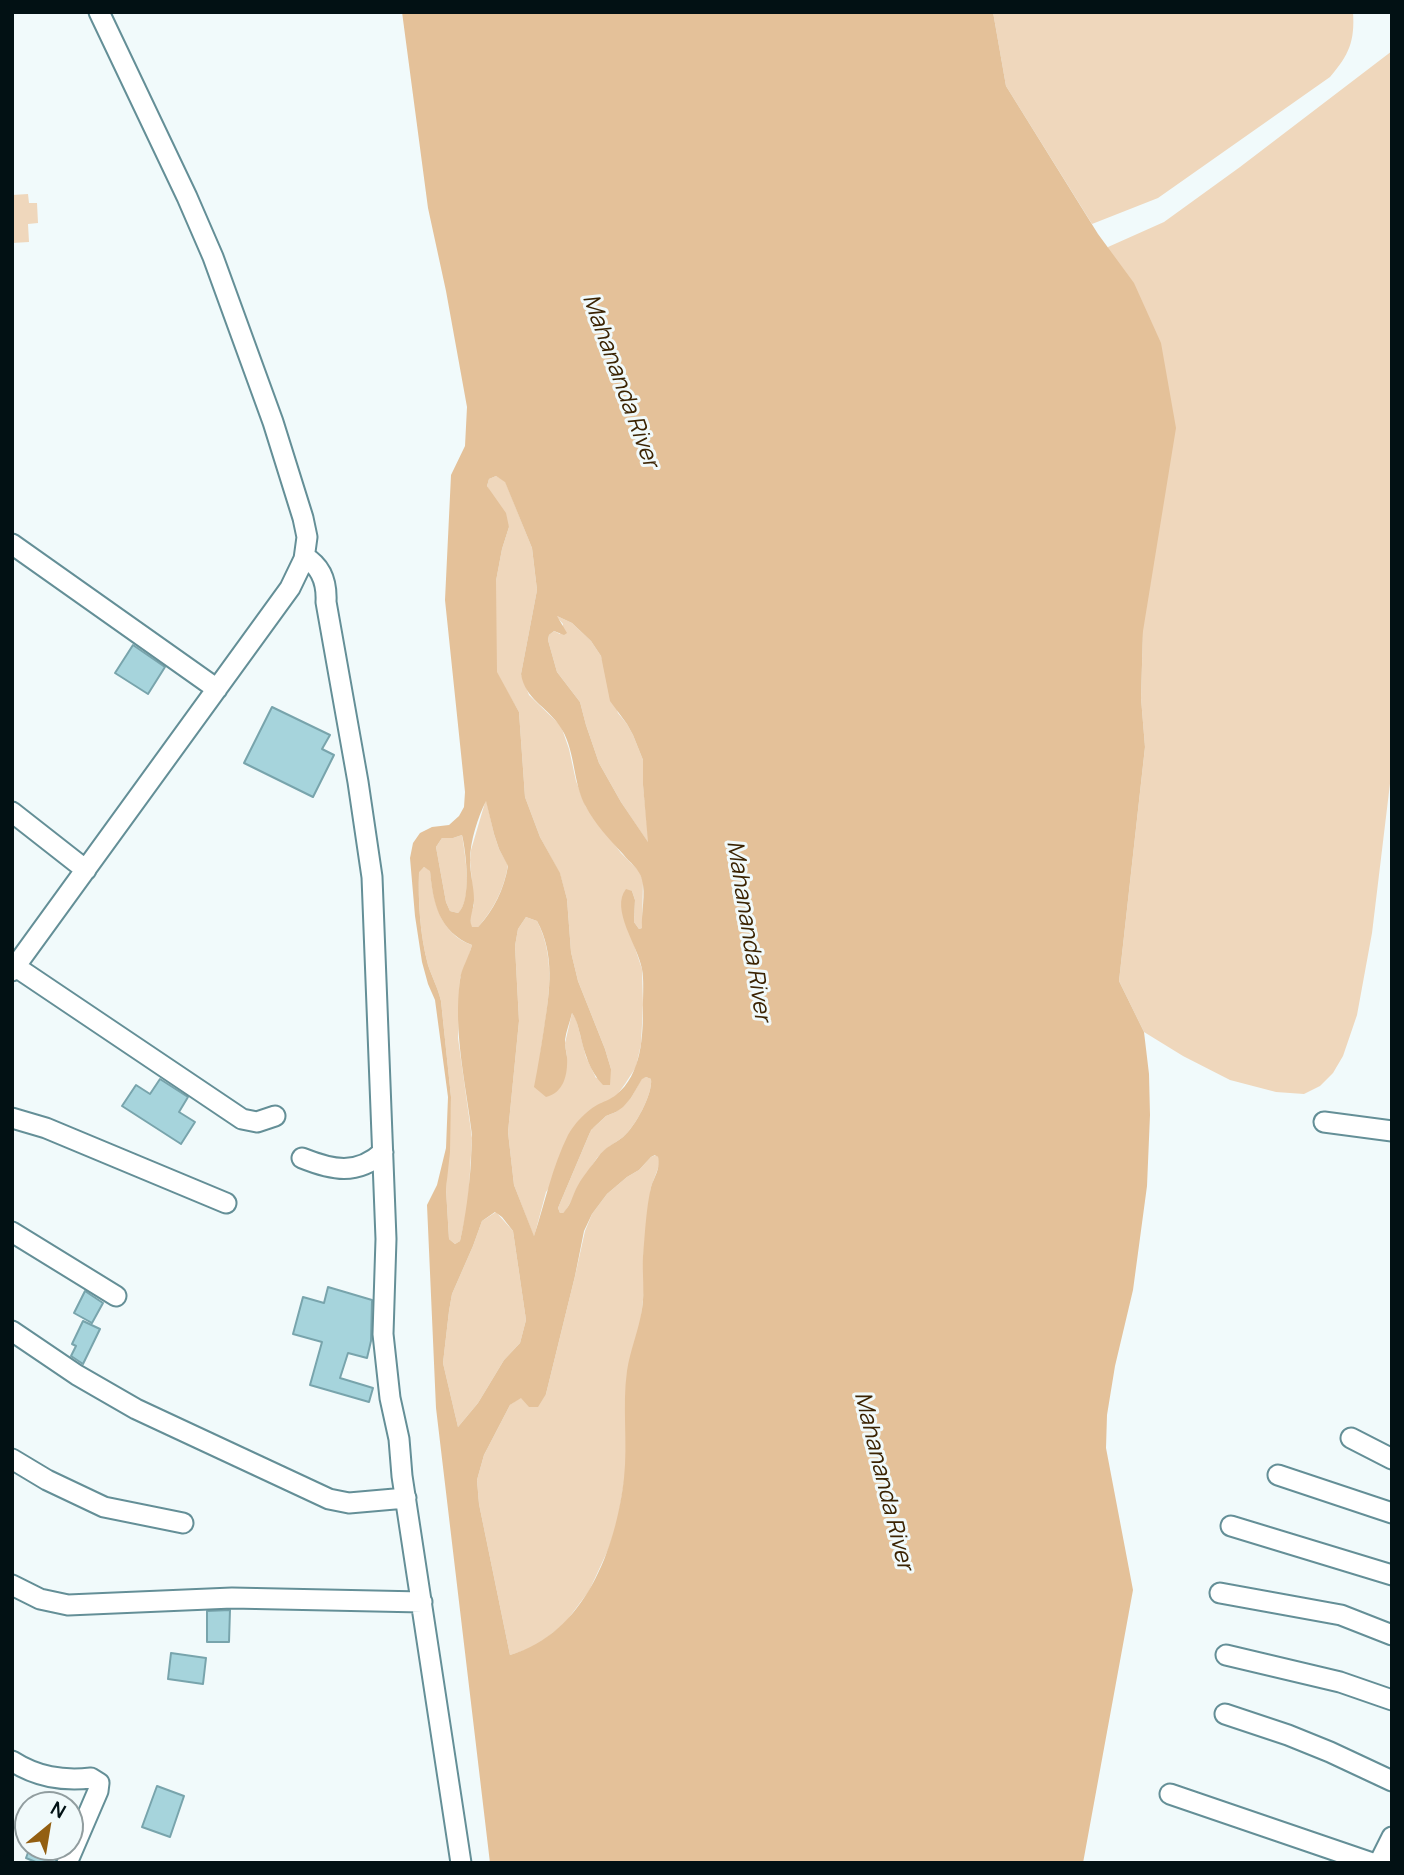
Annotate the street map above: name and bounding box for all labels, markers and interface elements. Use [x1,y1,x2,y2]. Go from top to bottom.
water label: Mahananda River [576,291,664,471]
water label: Mahananda River [720,839,776,1023]
water label: Mahananda River [848,1389,918,1573]
north arrow [14,1791,84,1861]
text: N [46,1795,71,1824]

